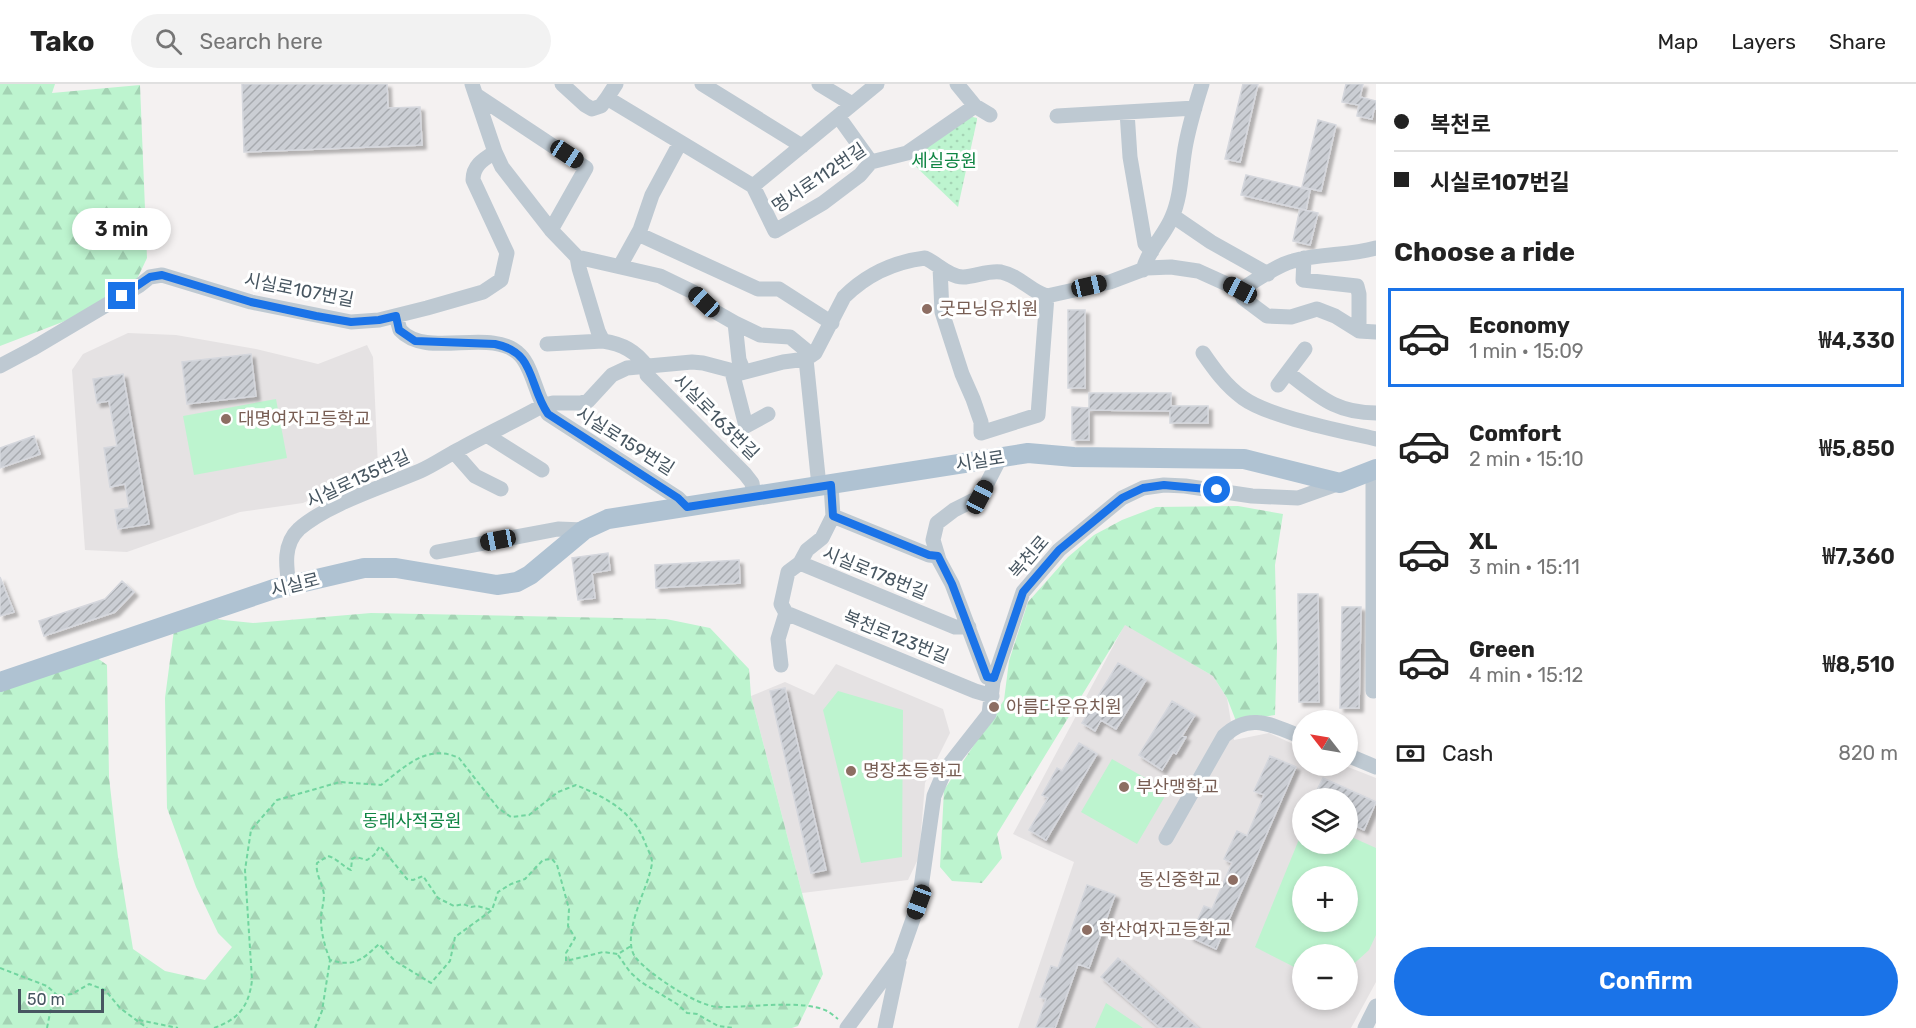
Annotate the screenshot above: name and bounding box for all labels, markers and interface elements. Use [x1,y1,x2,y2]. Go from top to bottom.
search box [131,14,551,68]
text: Tako [30,25,95,58]
icon: search [152,25,185,58]
text: Search here [200,28,323,55]
text: Map [1657,29,1698,54]
text: Layers [1731,29,1796,54]
text: Share [1829,29,1886,54]
text: 복천로 [1430,111,1491,138]
car [547,137,587,171]
street label: 명서로112번길 [768,138,870,218]
park label: 세실공원 [911,150,977,172]
text: 시실로107번길 [1430,169,1570,196]
callout: 3 min [72,209,172,251]
text: 3 min [95,217,148,241]
text: Choose a ride [1394,236,1575,268]
street label: 시실로107번길 [242,269,356,311]
car [1069,273,1109,299]
car [1220,274,1260,306]
route end [108,282,135,309]
car [685,283,723,321]
place label: 굿모닝유치원 [939,298,1038,320]
marker: 굿모닝유치원 [920,302,934,316]
icon: car [1397,311,1451,365]
text: Economy [1469,312,1570,339]
text: ₩4,330 [1819,327,1895,354]
text: 1 min · 15:09 [1469,339,1584,363]
street label: 시실로163번길 [669,370,763,464]
street label: 시실로159번길 [572,402,678,480]
place label: 대명여자고등학교 [238,408,370,430]
marker: 대명여자고등학교 [219,412,233,426]
icon: car [1397,419,1451,473]
text: Comfort [1469,420,1561,447]
text: ₩5,850 [1819,435,1895,462]
street label: 시실로135번길 [303,445,413,513]
street label: 시실로 [954,446,1006,476]
text: 2 min · 15:10 [1469,447,1584,471]
route start [1203,476,1230,503]
car [964,477,996,517]
icon: car [1397,527,1451,581]
car [479,528,517,552]
text: XL [1469,528,1497,555]
street label: 복천로 [1004,531,1054,583]
street label: 시실로178번길 [819,542,931,604]
text: ₩7,360 [1822,543,1895,570]
text: 3 min · 15:11 [1469,555,1580,579]
street label: 시실로 [268,568,322,602]
street label: 복천로123번길 [840,606,952,668]
icon: car [1397,635,1451,689]
text: Green [1469,636,1535,663]
text: ₩8,510 [1823,651,1895,678]
text: 4 min · 15:12 [1469,663,1583,687]
place label: 아름다운유치원 [1006,696,1122,718]
marker: 아름다운유치원 [987,700,1001,714]
north arrow [1292,710,1358,776]
map controls [1292,710,1358,1010]
icon: cash [1394,737,1427,770]
text: Cash [1442,740,1493,767]
text: 820 m [1838,741,1898,765]
place label: 명장초등학교 [863,760,962,782]
marker: 명장초등학교 [844,764,858,778]
place label: 부산맹학교 [1136,776,1219,798]
marker: 부산맹학교 [1117,780,1131,794]
button: layers [1292,788,1358,854]
park label: 동래사적공원 [362,810,462,832]
button: + [1292,866,1358,932]
place label: 동신중학교 [1138,869,1221,891]
marker: 동신중학교 [1226,873,1240,887]
car [904,882,934,922]
place label: 학산여자고등학교 [1099,919,1231,941]
marker: 학산여자고등학교 [1080,923,1094,937]
button: − [1292,944,1358,1010]
button: Confirm [1394,947,1898,1016]
scale bar [18,986,104,1014]
text: 50 m [27,990,65,1009]

